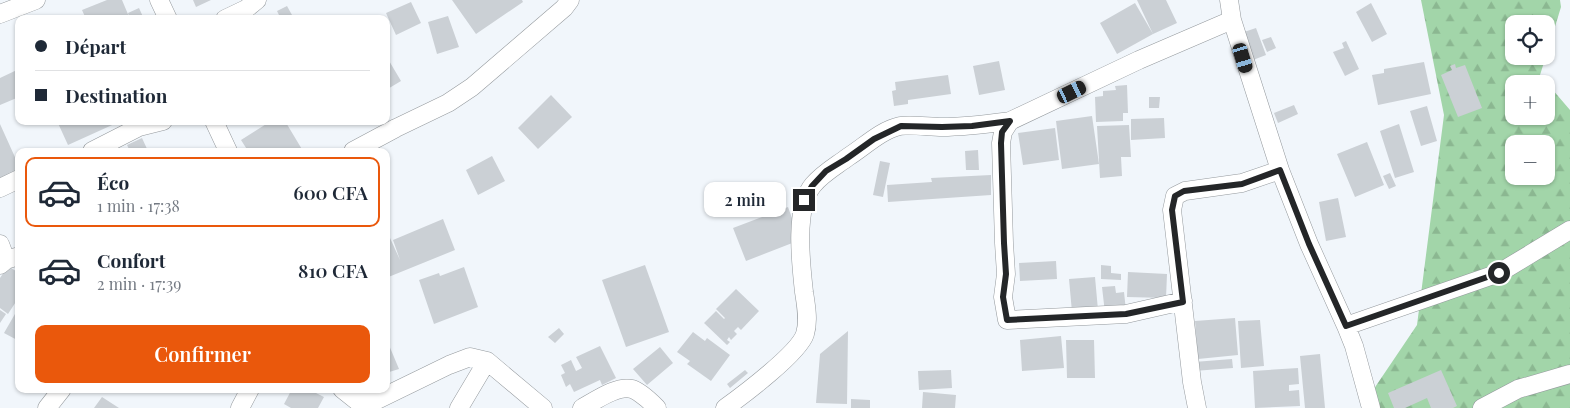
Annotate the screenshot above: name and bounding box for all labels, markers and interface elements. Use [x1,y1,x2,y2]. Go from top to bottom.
map controls [1505,15,1555,185]
button: locate [1505,15,1555,65]
text: Départ [65,33,126,59]
car [1231,41,1254,75]
button: + [1505,75,1555,125]
car [1055,79,1088,105]
text: Destination [65,82,167,108]
button: − [1505,135,1555,185]
text: Éco [97,169,129,195]
icon: car [37,170,82,215]
text: 600 CFA [293,179,368,205]
callout: 2 min [704,182,786,218]
text: 2 min [725,189,765,210]
route end [793,189,815,211]
text: 1 min · 17:38 [97,195,180,216]
text: Confort [97,247,165,273]
icon: car [37,248,82,293]
text: 810 CFA [298,257,368,283]
route start [1488,262,1510,284]
text: 2 min · 17:39 [97,273,181,294]
button: Confirmer [35,325,370,383]

